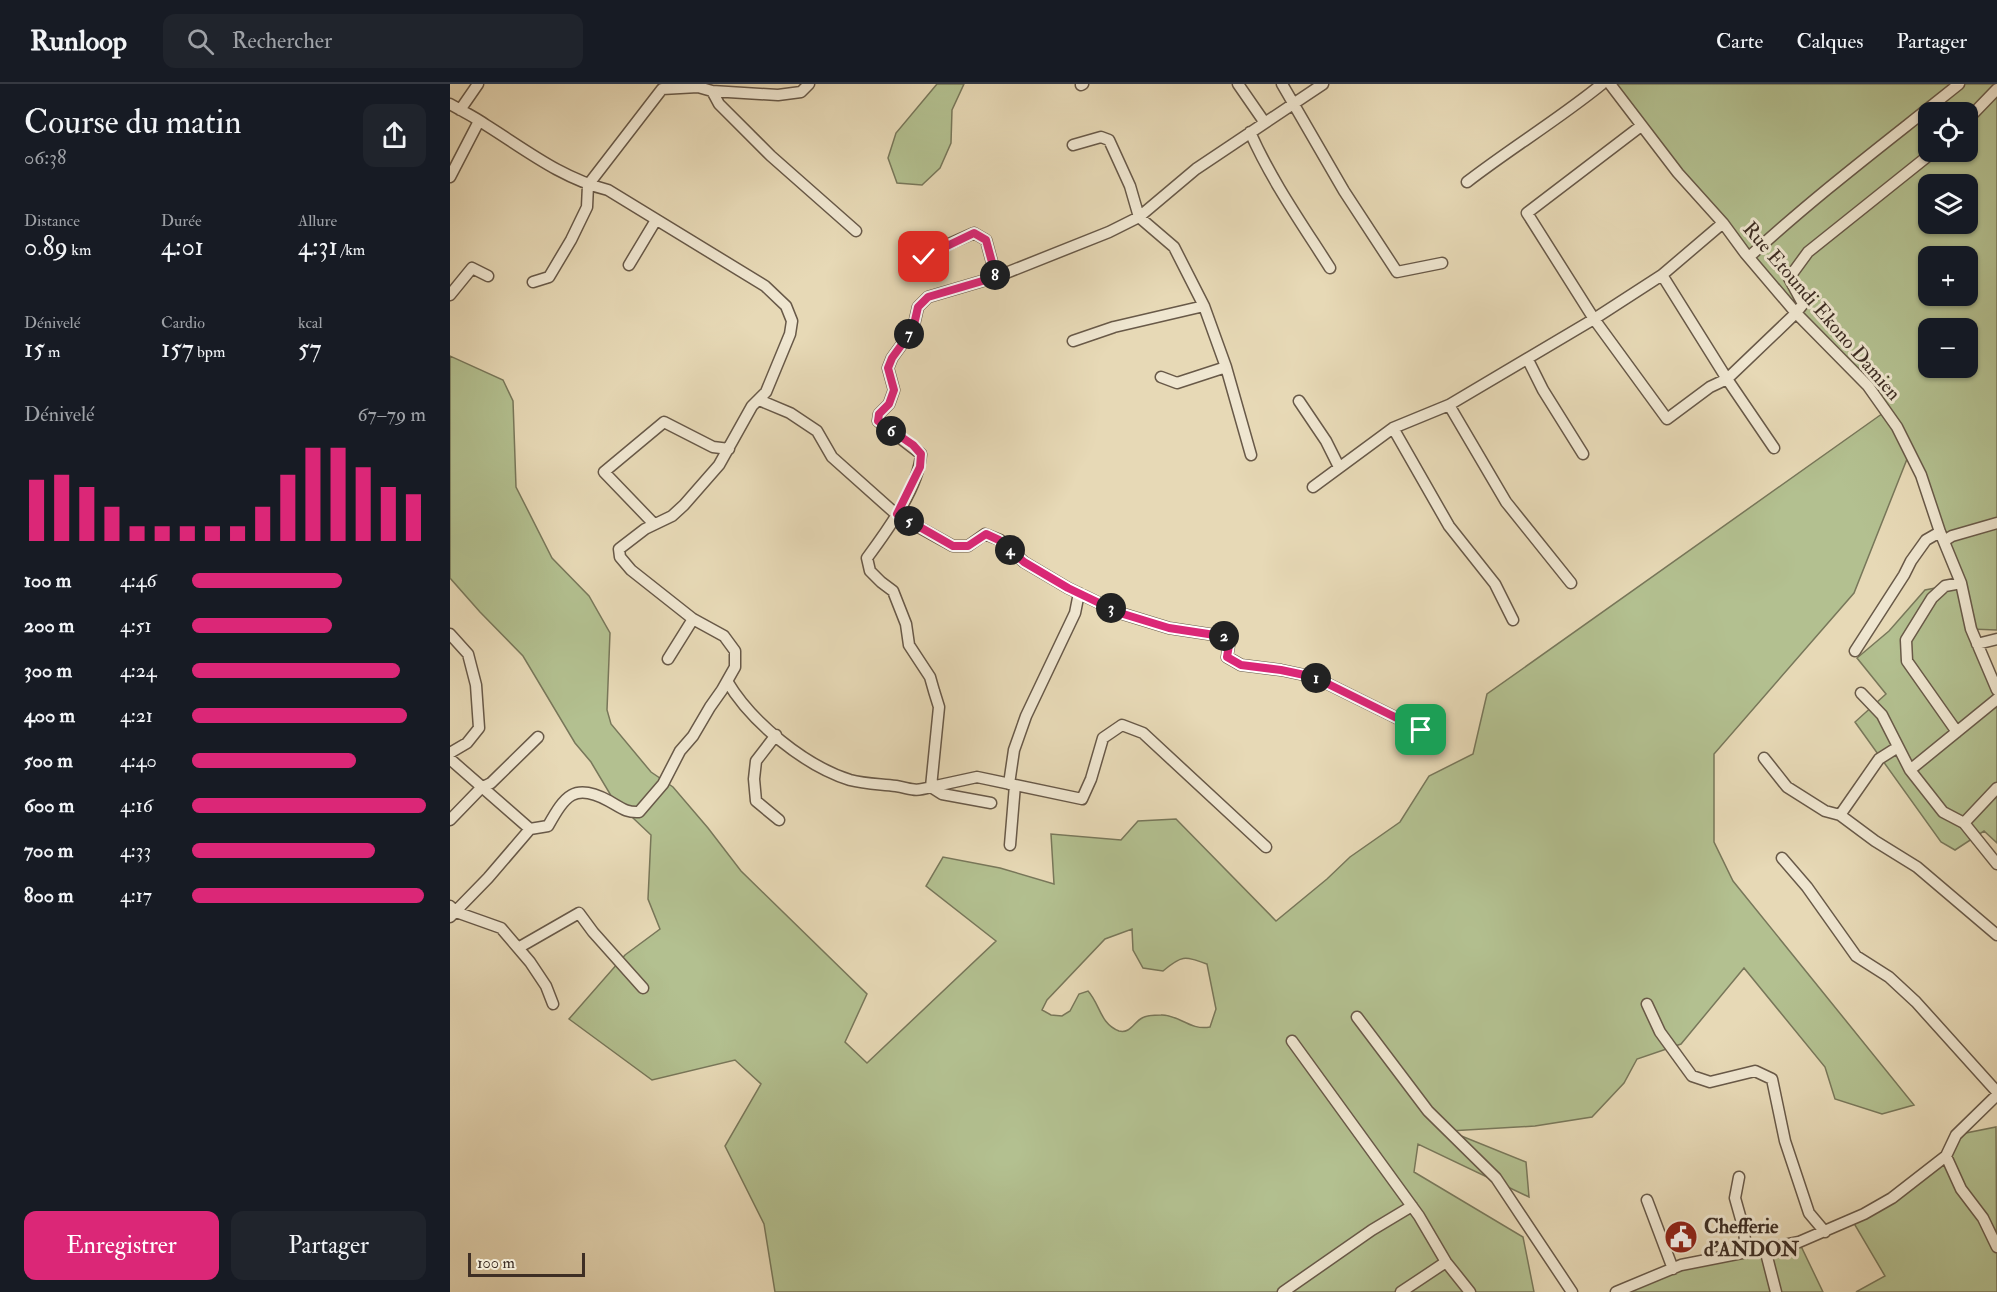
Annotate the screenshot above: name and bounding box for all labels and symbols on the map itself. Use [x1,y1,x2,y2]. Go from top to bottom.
street label: Rue Etoundi Ekono Damien [1738,216,1906,406]
pin [898,231,949,282]
pin: 8 [980,260,1010,290]
pin: 7 [894,319,924,349]
pin: 6 [876,416,906,446]
pin: 5 [894,506,924,536]
pin: 4 [995,535,1025,565]
pin: 3 [1096,593,1126,623]
pin: 2 [1209,621,1239,651]
pin: 1 [1301,663,1331,693]
pin [1395,704,1446,755]
place label: Chefferie d'ANDON [1704,1214,1800,1262]
public building icon: Chefferie d'ANDON [1663,1219,1699,1255]
scale bar [468,1250,585,1278]

